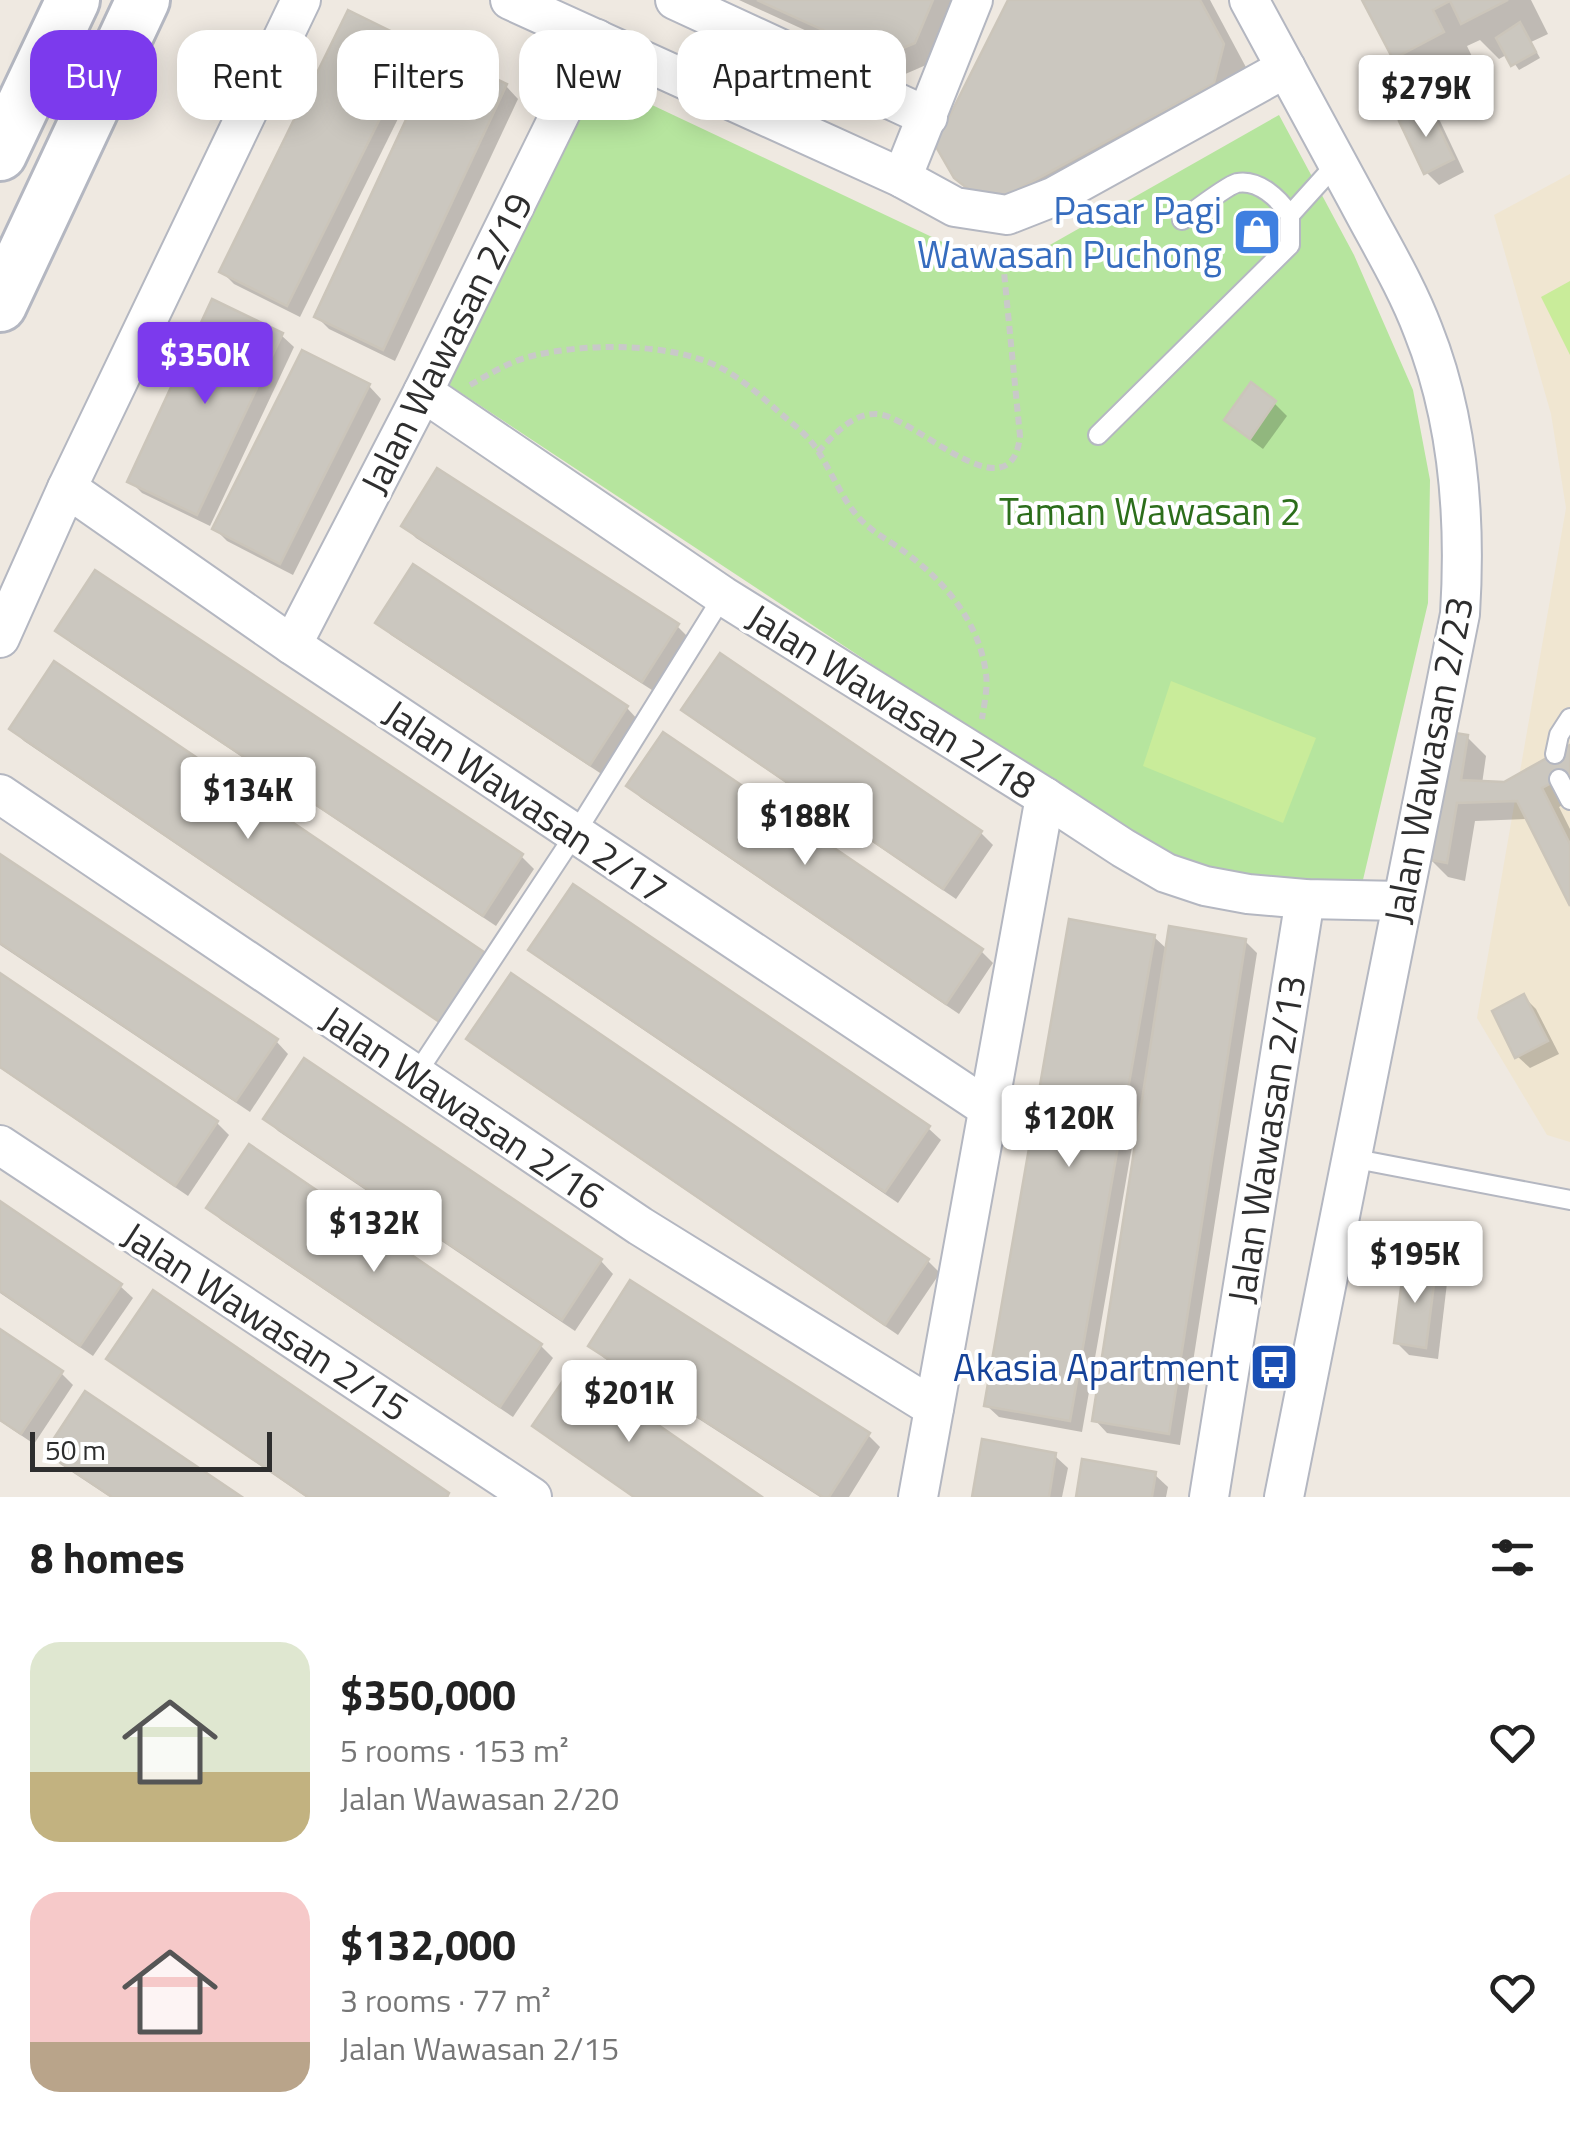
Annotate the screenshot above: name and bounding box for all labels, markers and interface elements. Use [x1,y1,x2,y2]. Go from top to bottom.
chip: Buy [30,30,157,120]
chip: Rent [177,30,317,120]
chip: Filters [337,30,499,120]
chip: New [519,30,657,120]
chip: Apartment [677,30,906,120]
pin: $279K [1356,55,1496,140]
text: $279K [1381,63,1471,111]
place label: Pasar Pagi Wawasan Puchong [917,181,1222,283]
street label: Jalan Wawasan 2/19 [345,182,547,504]
shop icon: Pasar Pagi Wawasan Puchong [1231,206,1283,258]
pin: $350K [135,322,275,407]
text: $350K [160,330,250,378]
park label: Taman Wawasan 2 [999,482,1301,540]
street label: Jalan Wawasan 2/18 [736,589,1048,813]
street label: Jalan Wawasan 2/23 [1368,592,1488,928]
street label: Jalan Wawasan 2/17 [372,684,680,918]
pin: $134K [178,757,318,842]
text: $134K [203,765,293,813]
pin: $188K [735,783,875,868]
text: $188K [760,791,850,839]
street label: Jalan Wawasan 2/13 [1211,971,1321,1307]
street label: Jalan Wawasan 2/16 [309,990,617,1224]
pin: $120K [999,1085,1139,1170]
text: $120K [1024,1093,1114,1141]
pin: $132K [304,1190,444,1275]
text: $132K [329,1198,419,1246]
street label: Jalan Wawasan 2/15 [111,1206,421,1436]
pin: $195K [1345,1221,1485,1306]
text: $195K [1370,1229,1460,1277]
place label: Akasia Apartment [953,1338,1239,1396]
bus stop icon: Akasia Apartment [1248,1341,1300,1393]
pin: $201K [559,1360,699,1445]
text: $201K [584,1368,674,1416]
scale bar [30,1427,272,1472]
text: 50 m [45,1428,106,1471]
text: 8 homes [30,1525,185,1589]
icon: filters [1485,1530,1540,1585]
text: $350,000 [340,1662,516,1726]
icon: home [110,1682,230,1802]
icon: heart [1485,1715,1540,1770]
text: 5 rooms · 153 m² [340,1726,569,1774]
text: Jalan Wawasan 2/20 [340,1774,619,1822]
text: $132,000 [340,1912,516,1976]
icon: home [110,1932,230,2052]
icon: heart [1485,1965,1540,2020]
text: 3 rooms · 77 m² [340,1976,551,2024]
text: Jalan Wawasan 2/15 [340,2024,619,2072]

